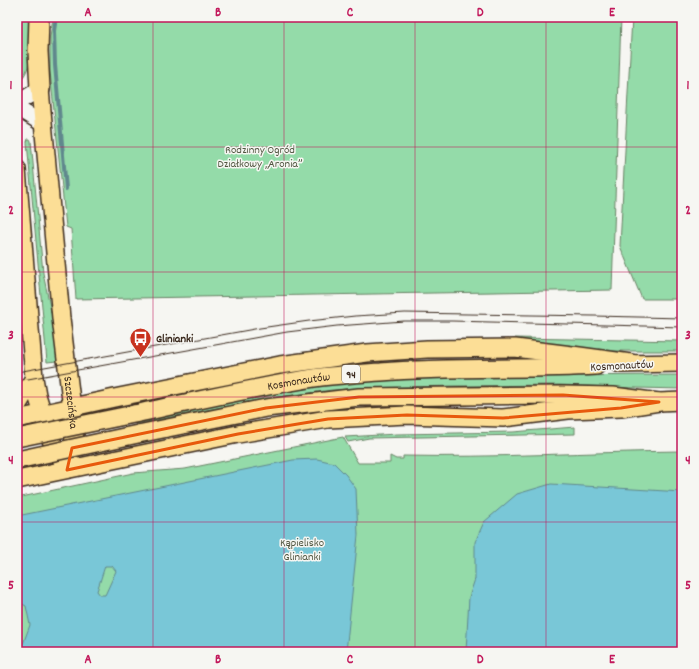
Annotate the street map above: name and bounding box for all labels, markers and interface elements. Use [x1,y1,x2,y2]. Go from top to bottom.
text: A [84,4,92,23]
text: B [215,4,221,23]
text: C [347,4,354,23]
text: D [477,4,484,23]
text: E [609,4,616,23]
text: 1 [10,77,13,96]
text: 1 [687,77,690,96]
park label: Rodzinny Ogród Działkowy „Aronia” [217,142,303,173]
text: 2 [8,202,14,221]
text: 2 [685,202,691,221]
bus stop icon: Glinianki [128,325,154,358]
text: 3 [8,327,14,346]
text: 3 [685,327,691,346]
place label: Glinianki [156,331,194,348]
street label: Kosmonautów [590,356,654,377]
road number: 94 [342,365,360,383]
street label: Kosmonautów [266,369,331,396]
street label: Szczecińska [58,375,81,430]
text: 4 [8,452,14,471]
text: 4 [685,452,691,471]
park label: Kąpielisko Glinianki [280,535,324,566]
text: 5 [8,577,14,596]
text: 5 [685,577,691,596]
text: A [84,651,92,669]
text: B [215,651,221,669]
text: C [347,651,354,669]
text: D [477,651,484,669]
text: E [609,651,616,669]

